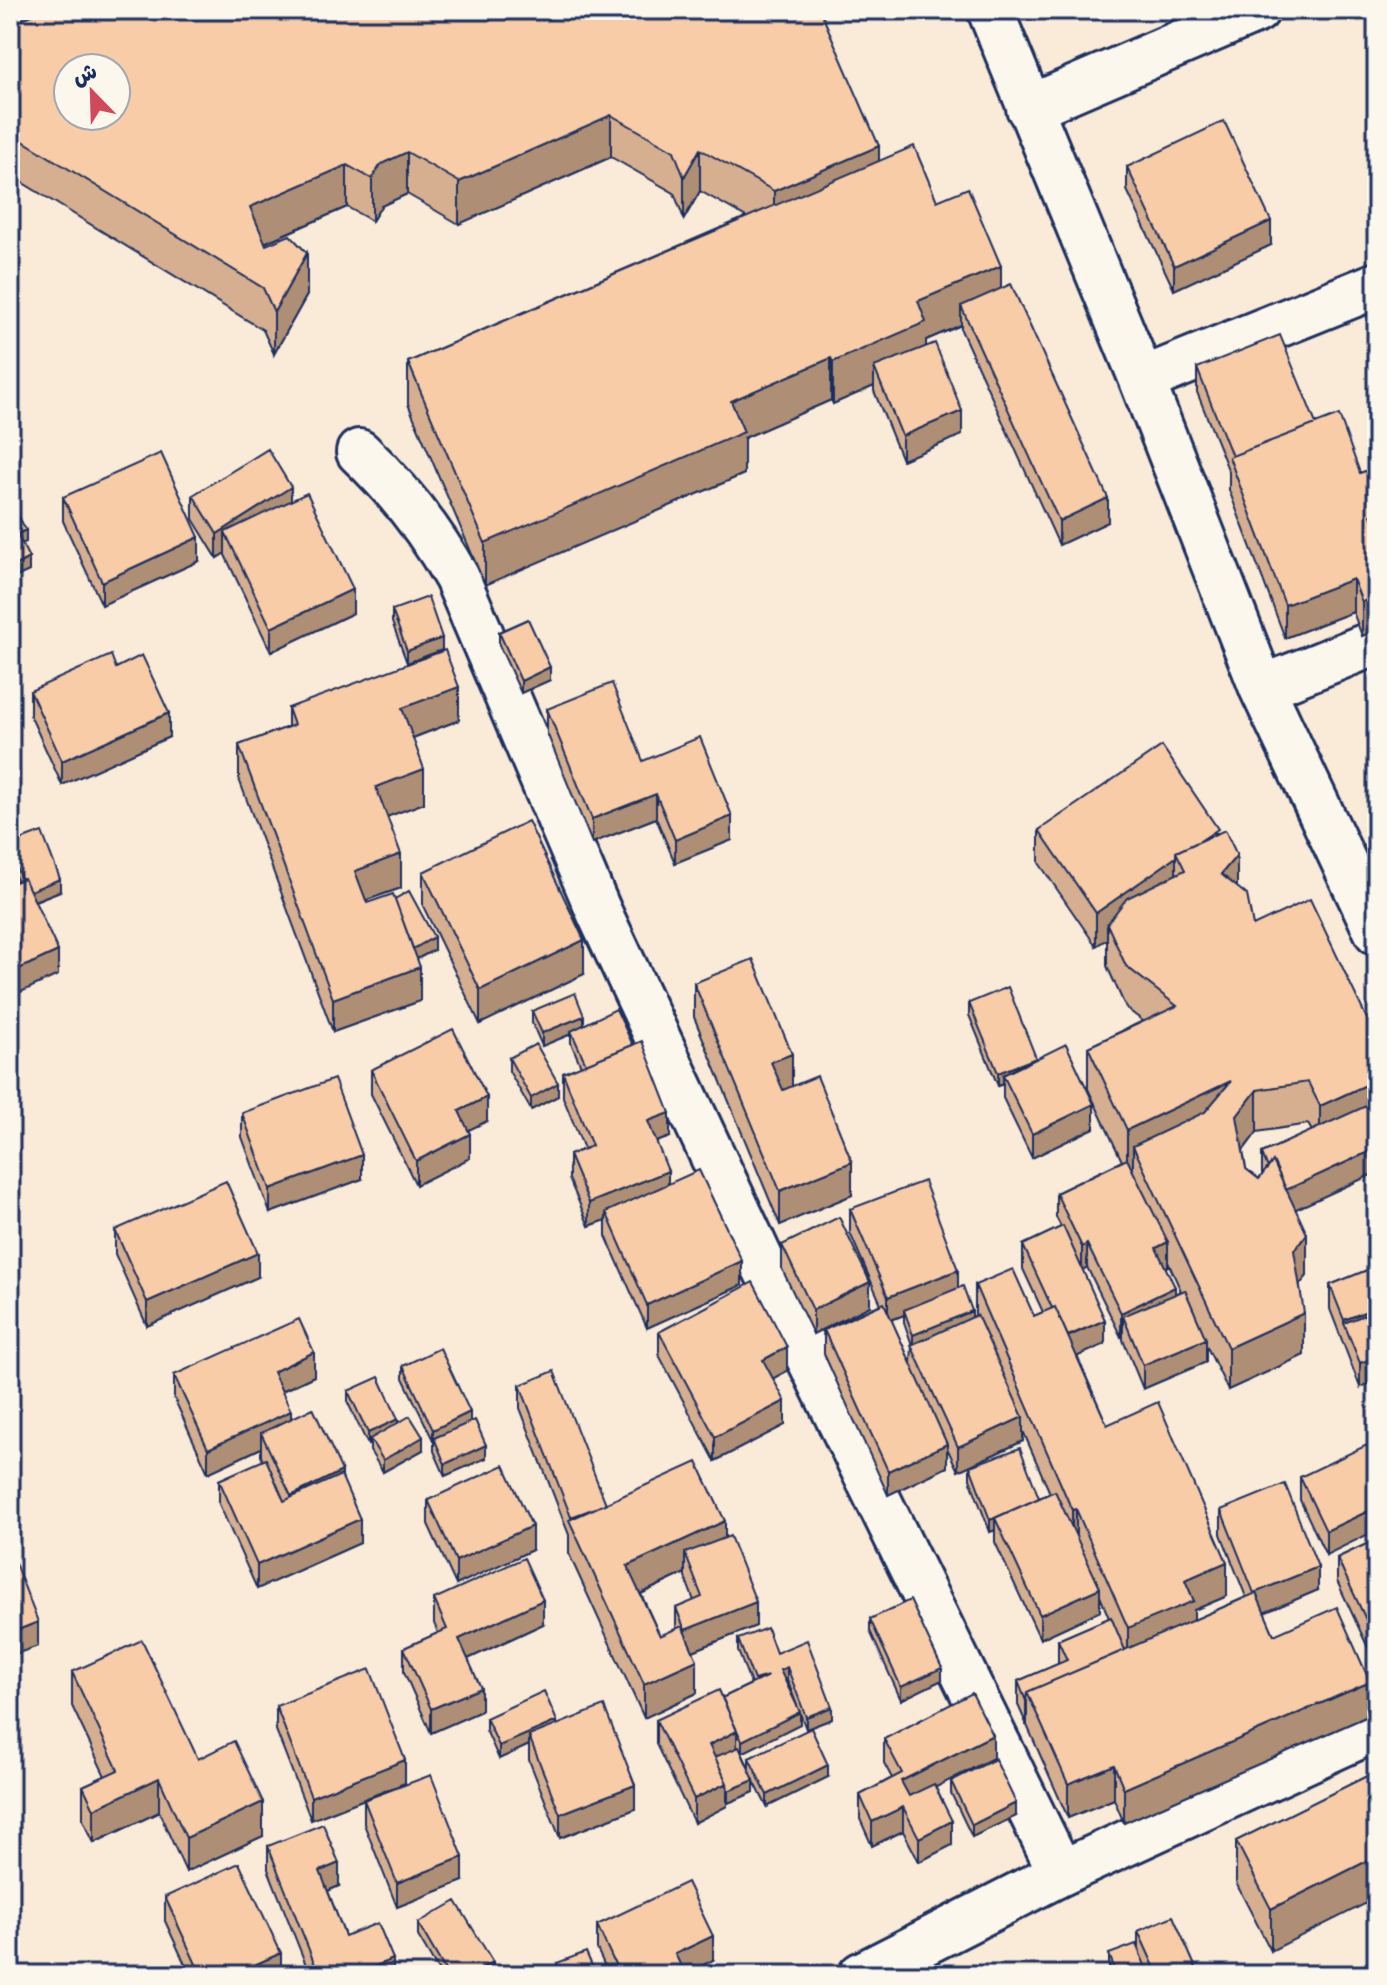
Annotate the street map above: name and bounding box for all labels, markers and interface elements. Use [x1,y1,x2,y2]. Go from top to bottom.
north arrow [52,52,132,132]
text: ش [68,58,102,93]

